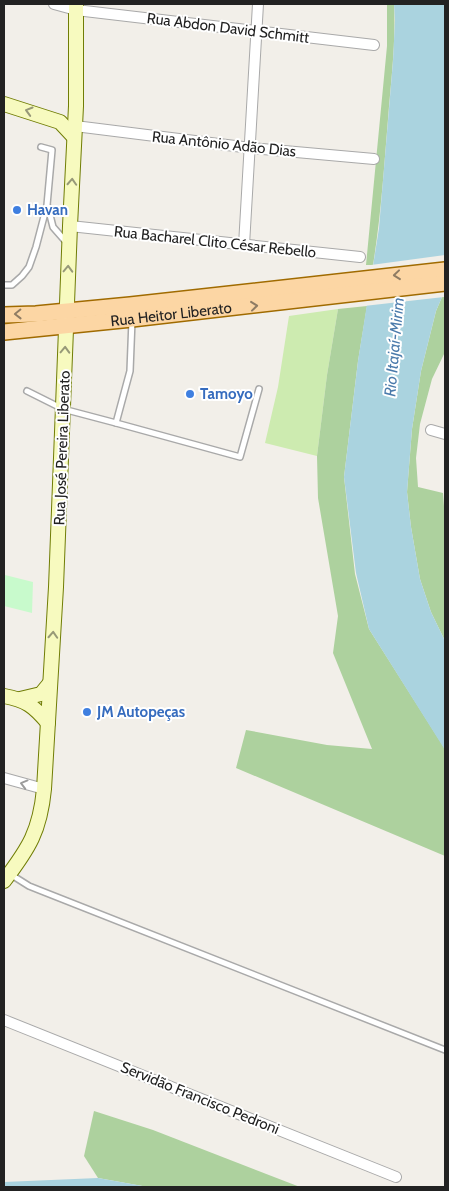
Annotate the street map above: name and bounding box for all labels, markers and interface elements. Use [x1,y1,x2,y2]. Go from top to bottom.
street label: Rua Abdon David Schmitt [146,9,310,47]
one-way arrow [25,107,33,117]
street label: Rua Antônio Adão Dias [151,127,297,161]
one-way arrow [67,178,77,186]
place label: Havan [27,201,68,219]
marker: Havan [11,204,23,216]
street label: Rua Bacharel Clito César Rebello [113,222,317,262]
one-way arrow [63,264,74,272]
one-way arrow [393,269,401,280]
water label: Rio Itajaí-Mirim [380,296,408,397]
street label: Rua Heitor Liberato [110,299,233,330]
one-way arrow [250,301,258,312]
one-way arrow [14,309,22,319]
one-way arrow [60,346,71,354]
street label: Rua José Pereira Liberato [50,370,74,526]
place label: Tamoyo [200,385,253,403]
marker: Tamoyo [184,388,196,400]
one-way arrow [47,631,58,639]
place label: JM Autopeças [96,703,185,721]
marker: JM Autopeças [81,706,93,718]
one-way arrow [19,779,28,790]
street label: Servidão Francisco Pedroni [118,1058,282,1138]

